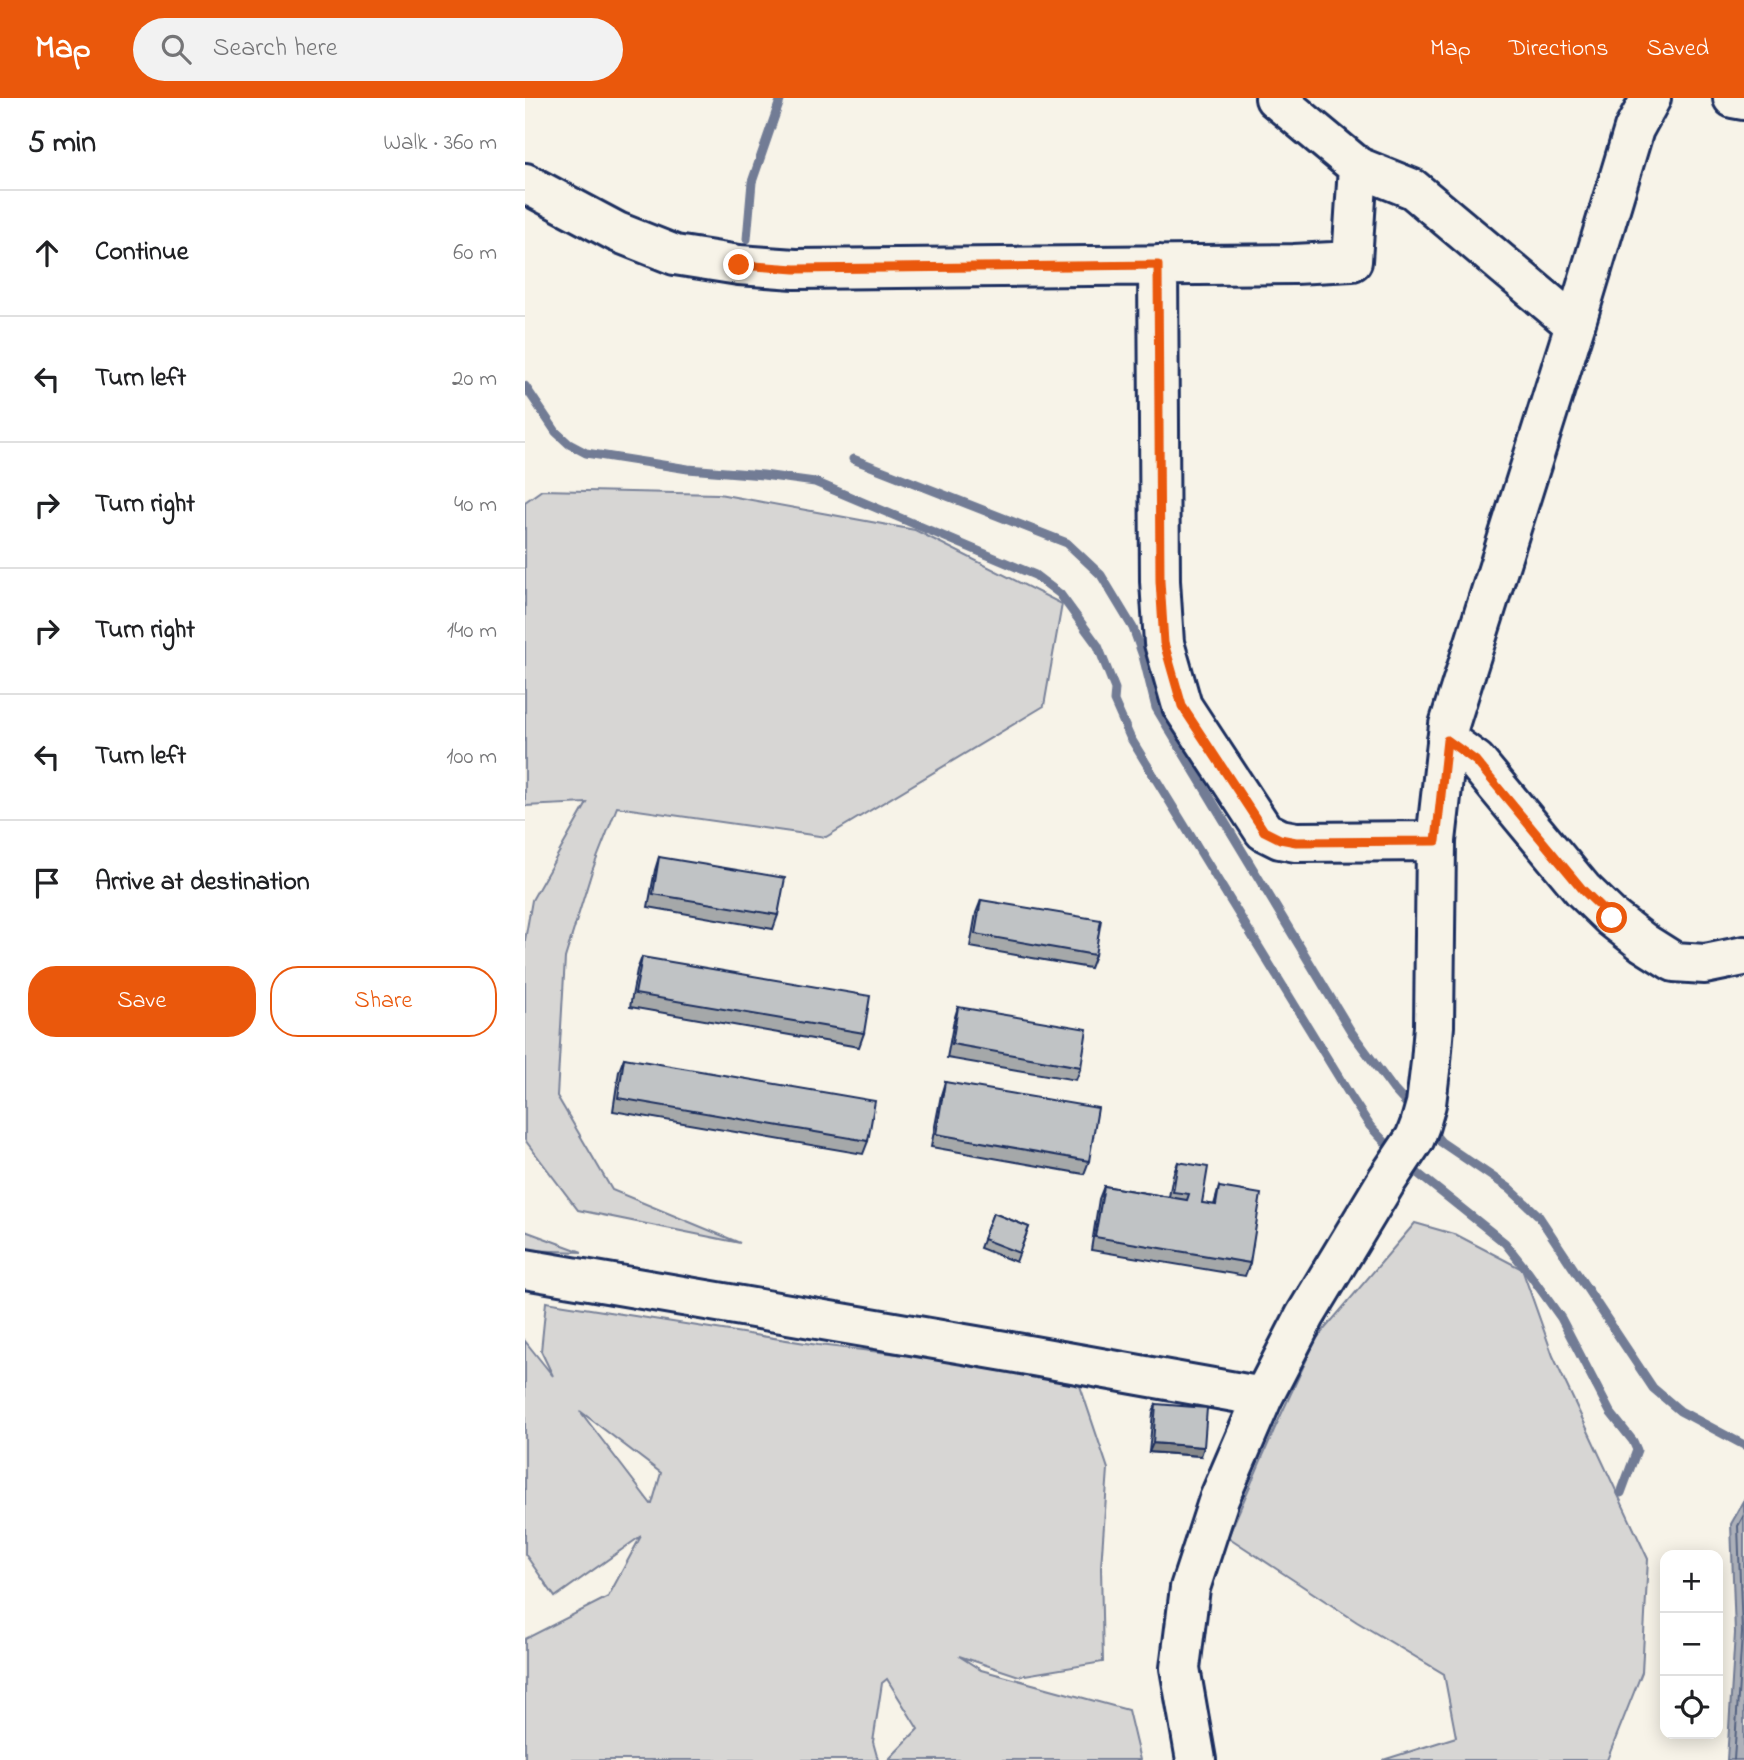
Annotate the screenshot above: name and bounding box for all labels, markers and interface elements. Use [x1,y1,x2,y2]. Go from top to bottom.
search box [133,18,623,81]
text: Map [35,25,91,73]
icon: search [157,30,195,68]
text: Search here [213,30,337,68]
text: Map [1430,32,1471,67]
text: Directions [1509,32,1608,67]
text: Saved [1646,32,1709,67]
text: 5 min [28,122,96,166]
text: Walk · 360 m [383,127,497,160]
icon: ahead [28,234,66,272]
text: Continue [95,234,188,272]
text: 60 m [453,237,497,270]
route end [723,249,754,280]
icon: left [28,360,66,398]
text: Turn left [95,360,186,398]
text: 20 m [452,363,497,396]
icon: right [28,486,66,524]
text: Turn right [95,486,195,524]
text: 40 m [454,489,497,522]
icon: right [28,612,66,650]
text: Turn right [95,612,195,650]
text: 140 m [447,615,497,648]
icon: left [28,738,66,776]
text: Turn left [95,738,186,776]
text: 100 m [446,741,497,774]
icon: arrive [28,864,66,902]
text: Arrive at destination [95,864,310,902]
route start [1596,902,1627,933]
button: Save [28,966,256,1037]
button: Share [270,966,497,1037]
map controls [1660,1550,1723,1739]
button: + [1660,1550,1723,1613]
button: − [1660,1613,1723,1676]
button: locate [1660,1676,1723,1739]

